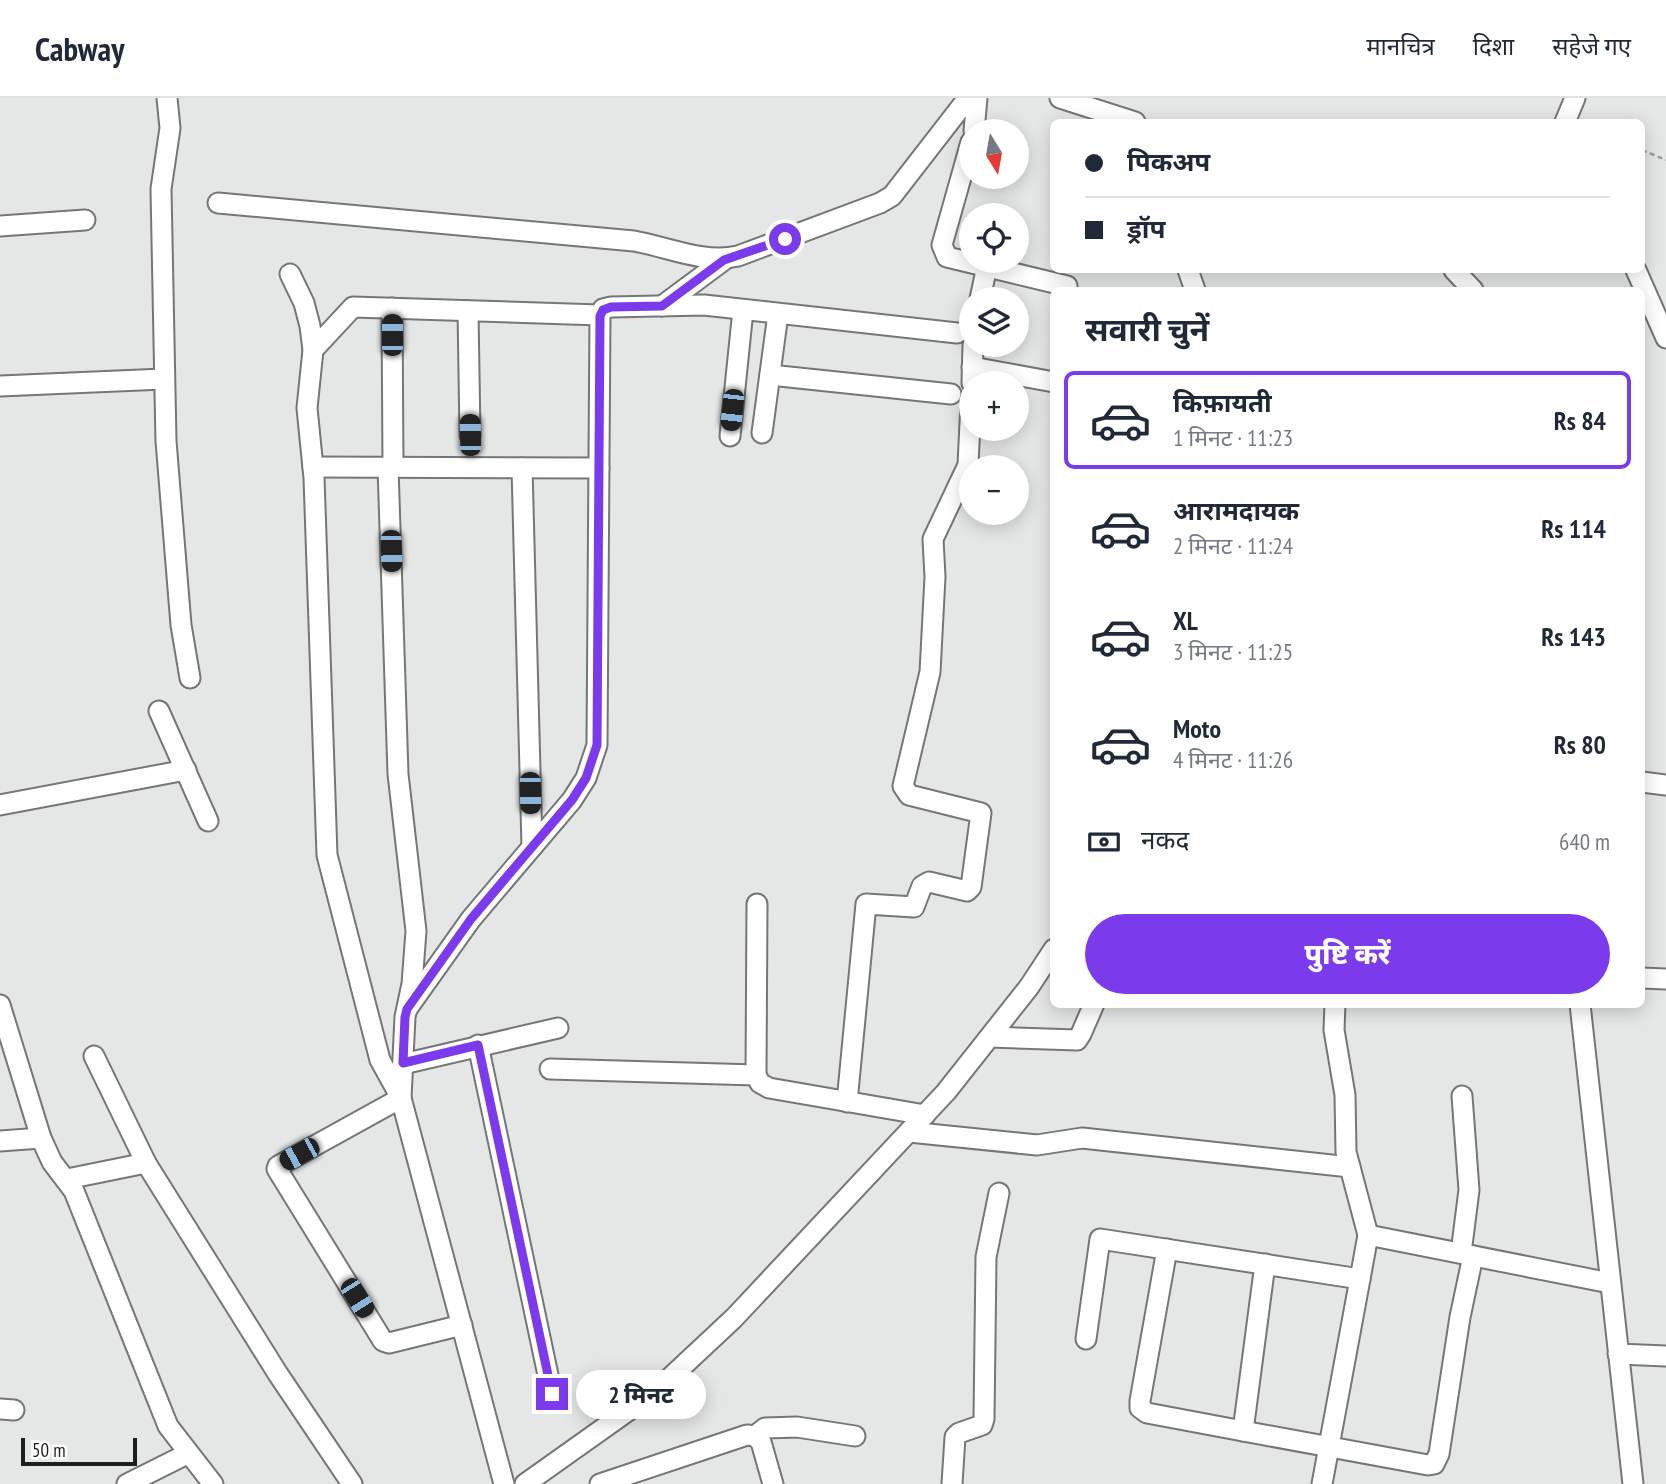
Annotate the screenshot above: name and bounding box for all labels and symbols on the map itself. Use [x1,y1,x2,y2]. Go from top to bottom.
north arrow [959,119,1029,189]
route start [769,223,801,255]
car [382,314,403,356]
car [720,388,745,432]
car [460,414,481,456]
car [380,530,403,572]
car [520,772,541,814]
car [276,1135,323,1173]
car [337,1275,378,1321]
callout: 2 मिनट [576,1370,706,1418]
route end [536,1378,568,1410]
scale bar [21,1435,136,1467]

